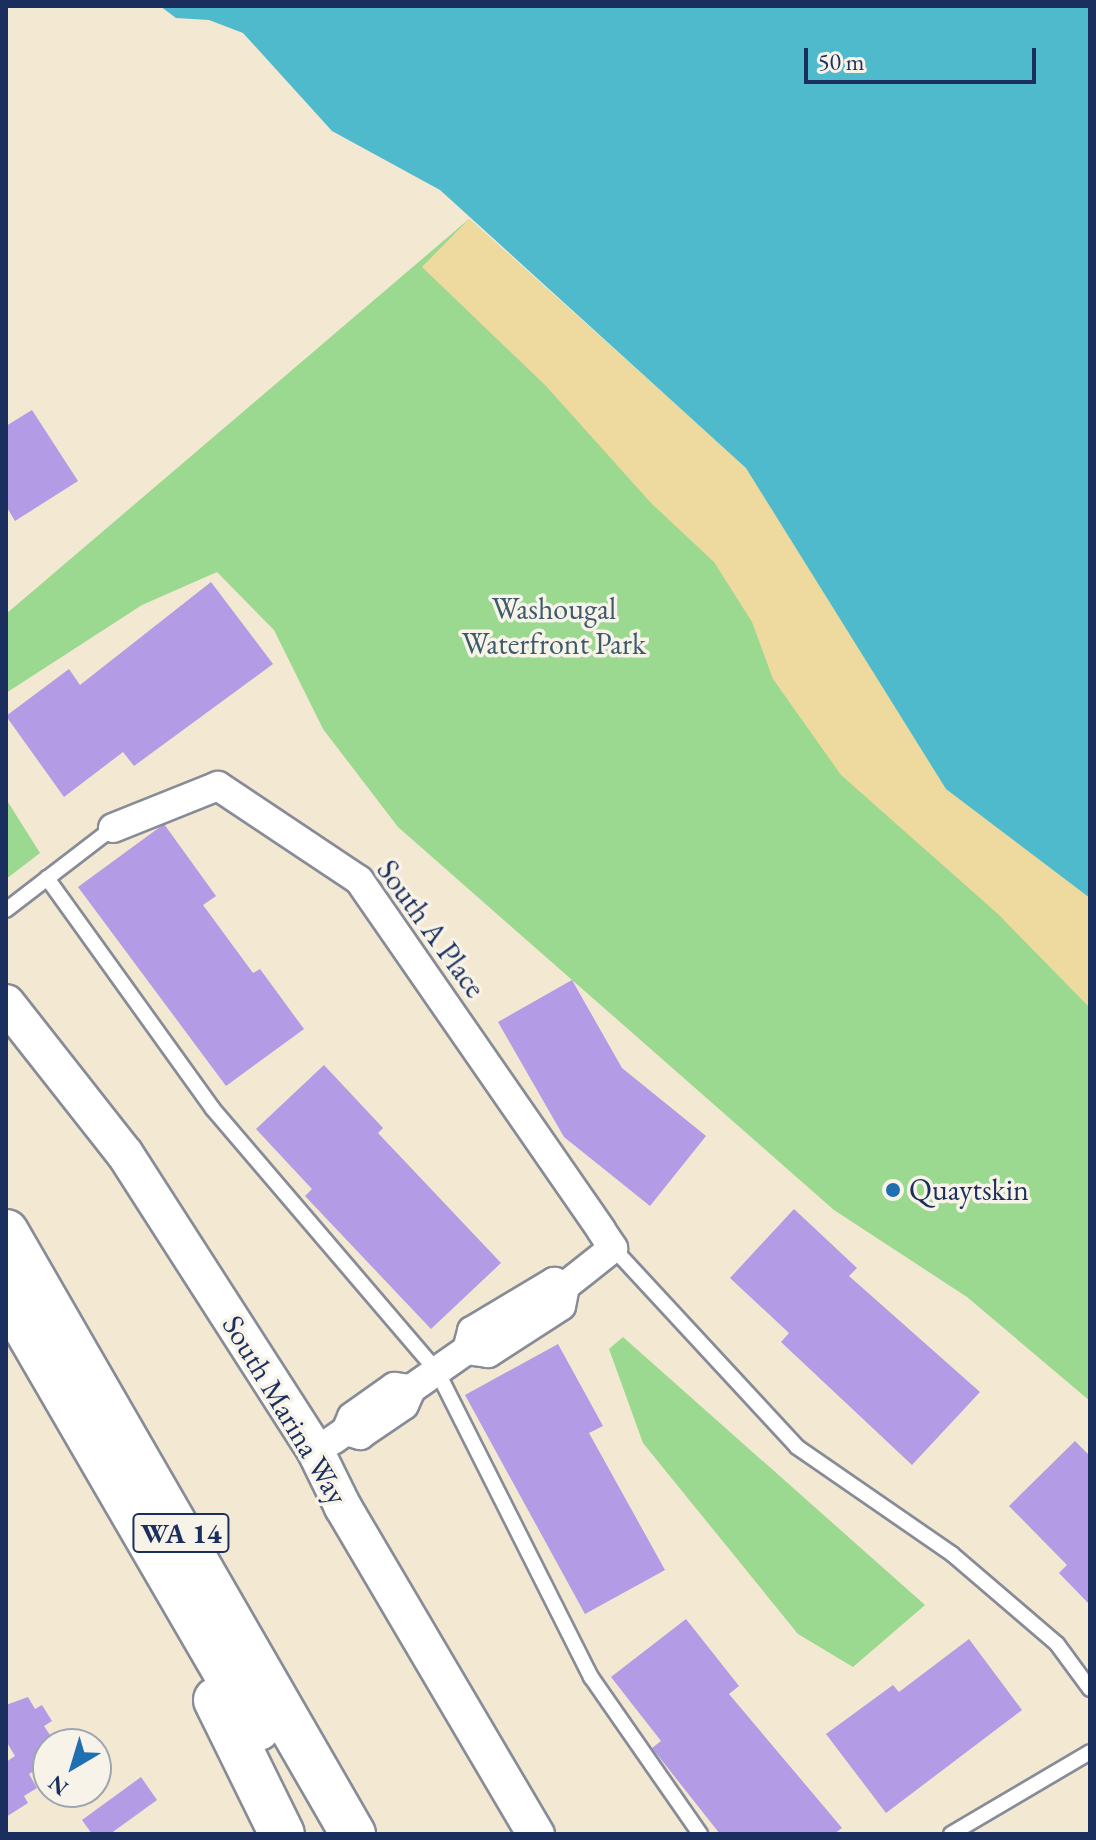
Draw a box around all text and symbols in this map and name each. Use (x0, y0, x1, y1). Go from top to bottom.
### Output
scale bar (808, 32, 1040, 82)
text: 50 m (818, 46, 865, 77)
park label: Washougal Waterfront Park (462, 591, 646, 662)
street label: South A Place (369, 853, 493, 1005)
place label: Quaytskin (909, 1172, 1029, 1208)
marker: Quaytskin (884, 1181, 902, 1199)
street label: South Marina Way (214, 1309, 356, 1511)
road number: WA 14 (131, 1509, 231, 1557)
north arrow (32, 1728, 112, 1808)
text: N (42, 1769, 74, 1803)

